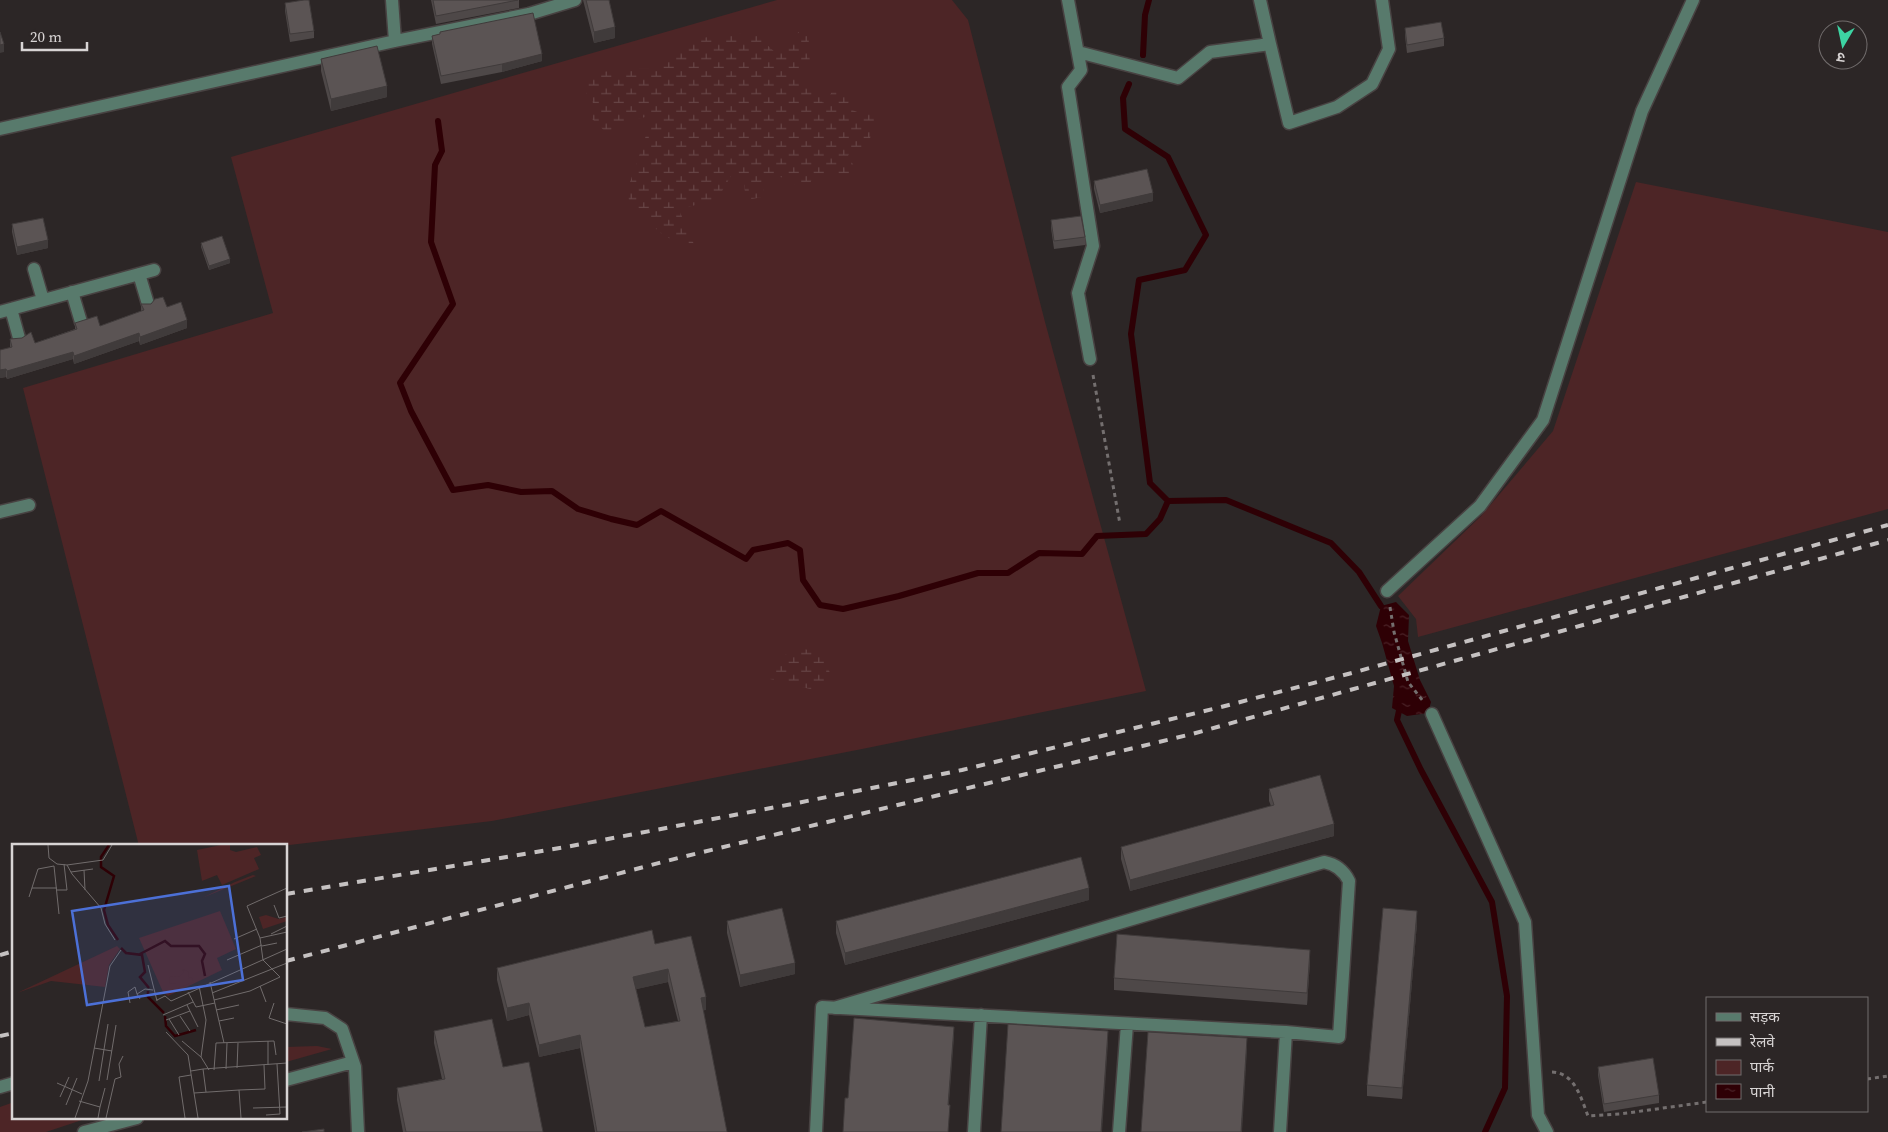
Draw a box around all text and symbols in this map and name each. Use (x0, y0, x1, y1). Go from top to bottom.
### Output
scale bar (22, 20, 88, 52)
north arrow (1818, 20, 1868, 70)
text: 20 m (30, 26, 62, 47)
text: उ (1835, 47, 1847, 68)
inset map (12, 844, 288, 1120)
legend (1706, 997, 1868, 1112)
text: सड़क (1750, 1006, 1780, 1027)
text: रेलवे (1749, 1031, 1775, 1052)
text: पार्क (1750, 1056, 1774, 1077)
text: पानी (1750, 1081, 1776, 1102)

